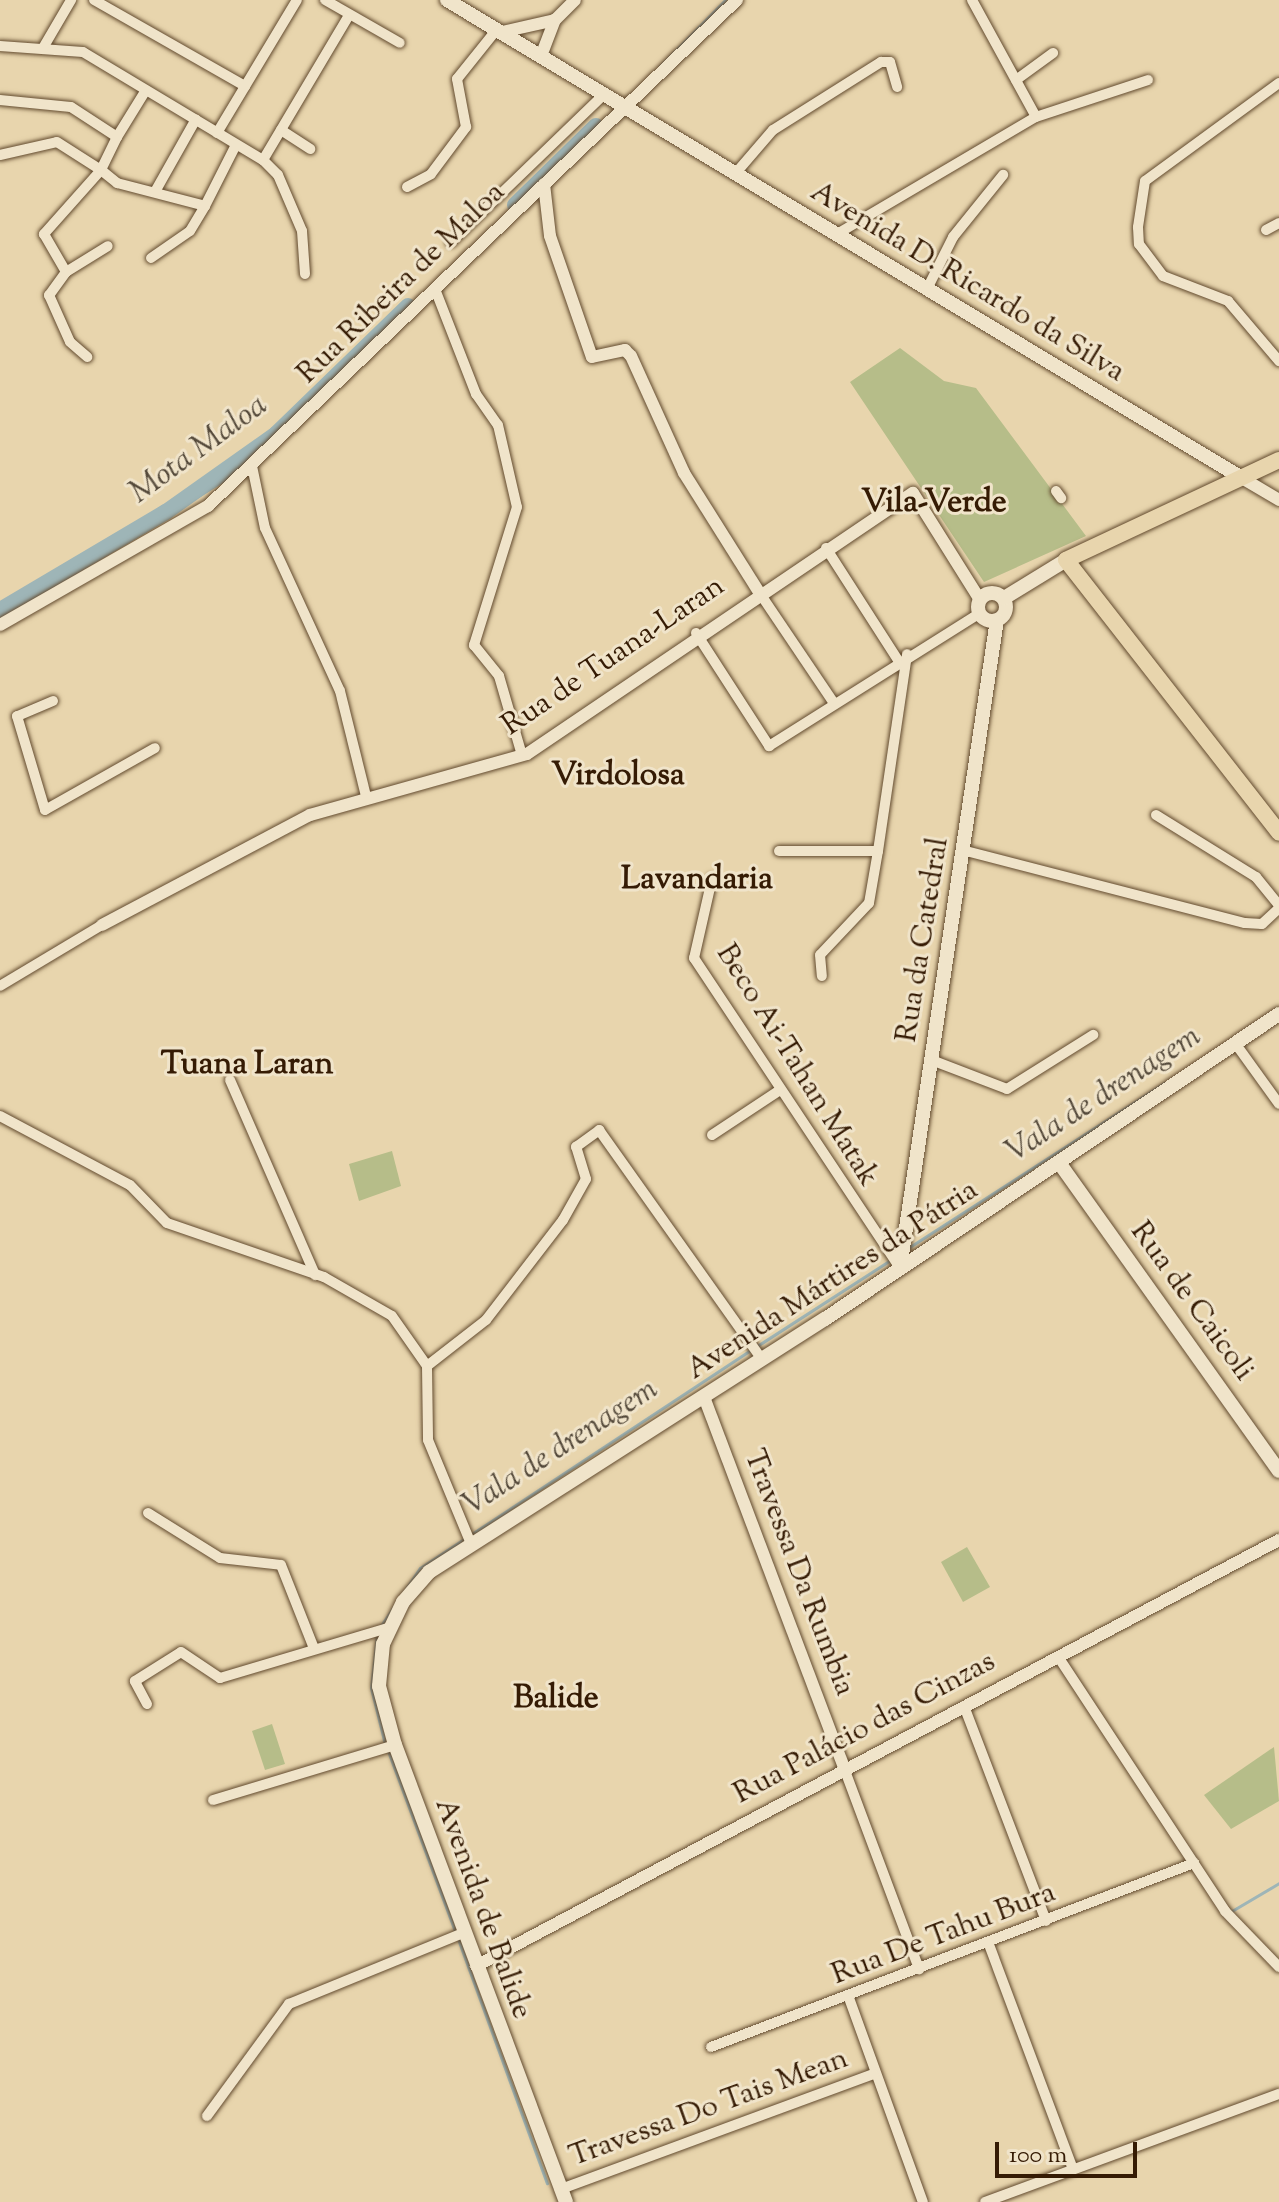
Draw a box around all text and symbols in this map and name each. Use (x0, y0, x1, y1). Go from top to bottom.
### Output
street label: Avenida D. Ricardo da Silva (803, 175, 1131, 391)
street label: Rua Ribeira de Maloa (291, 176, 513, 392)
water label: Mota Maloa (123, 387, 275, 513)
district label: Vila-Verde (861, 484, 1007, 522)
street label: Rua de Tuana-Laran (496, 569, 732, 745)
district label: Virdolosa (551, 757, 685, 795)
street label: Rua da Catedral (890, 835, 958, 1045)
district label: Lavandaria (621, 861, 773, 899)
street label: Beco Ai-Tahan Matak (707, 938, 885, 1194)
water label: Vala de drenagem (999, 1018, 1209, 1172)
district label: Tuana Laran (161, 1046, 333, 1084)
street label: Avenida Mártires da Pátria (681, 1173, 985, 1389)
street label: Rua de Caicoli (1121, 1215, 1261, 1389)
water label: Vala de drenagem (456, 1371, 666, 1525)
street label: Travessa Da Rumbia (734, 1445, 862, 1701)
street label: Rua Palácio das Cinzas (728, 1645, 1002, 1813)
district label: Balide (513, 1680, 599, 1718)
street label: Avenida de Balide (425, 1794, 539, 2024)
street label: Rua De Tahu Bura (827, 1876, 1061, 1994)
street label: Travessa Do Tais Mean (565, 2042, 853, 2176)
scale bar (999, 2126, 1141, 2176)
text: 100 m (1009, 2139, 1067, 2173)

